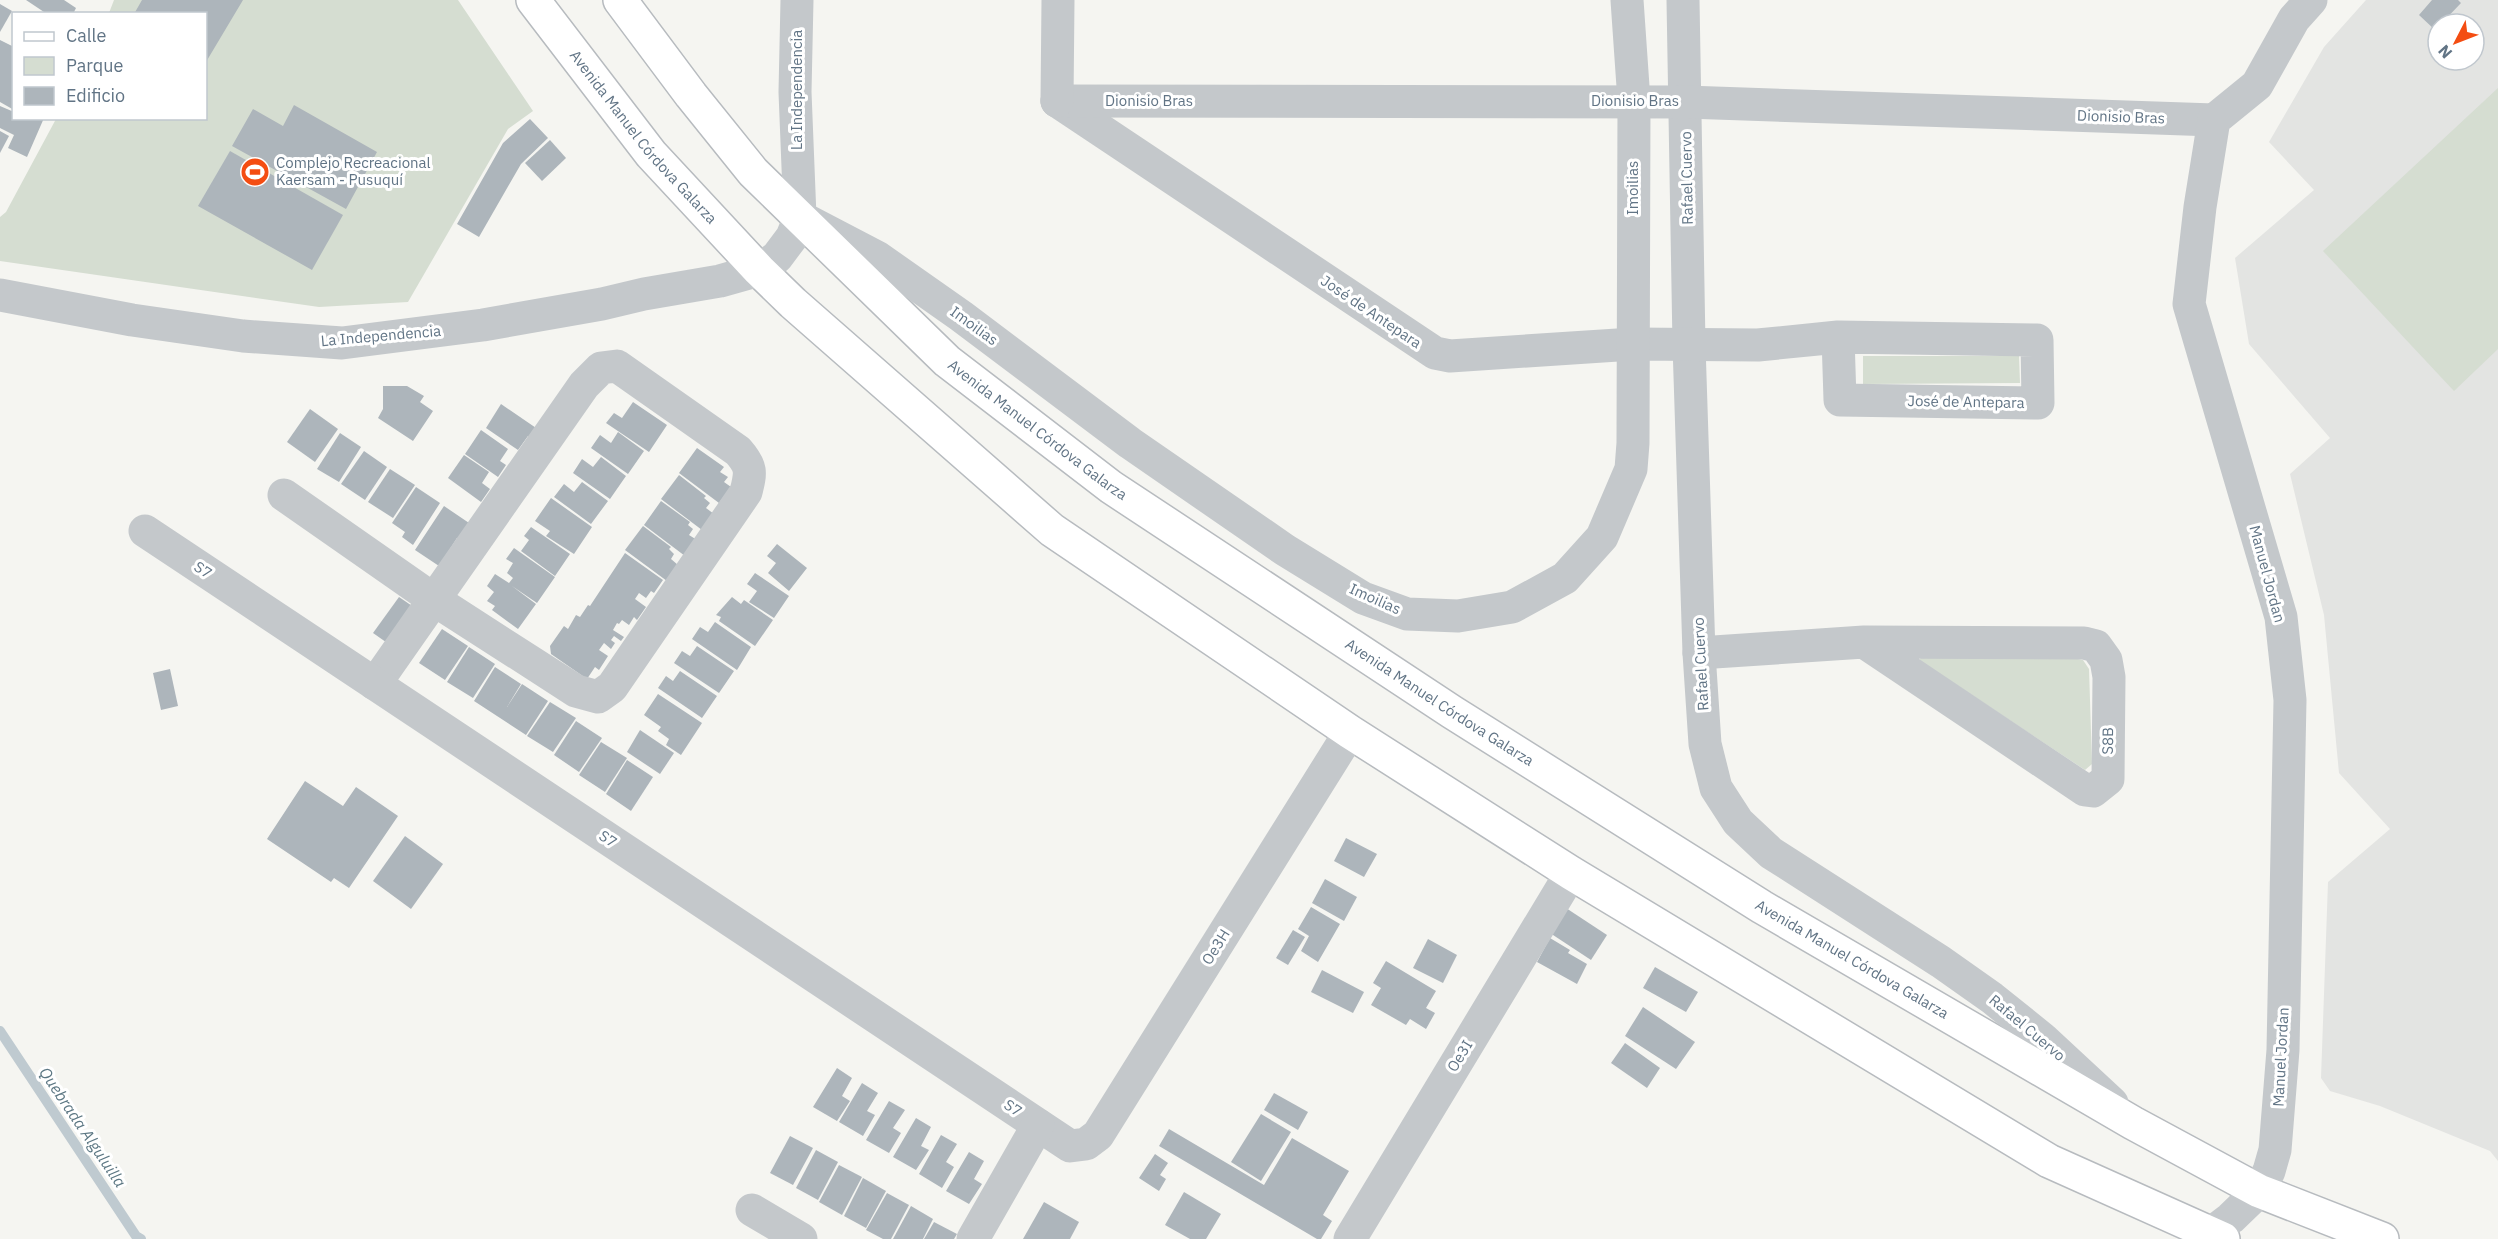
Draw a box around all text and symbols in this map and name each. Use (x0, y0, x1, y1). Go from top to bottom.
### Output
legend (12, 12, 207, 120)
north arrow (2426, 12, 2486, 72)
text: Calle (66, 24, 106, 47)
street label: La Independencia (787, 30, 806, 150)
text: N (2434, 41, 2456, 63)
street label: Avenida Manuel Córdova Galarza (566, 46, 721, 228)
text: Parque (66, 54, 124, 77)
text: Edificio (66, 84, 125, 107)
street label: Dionisio Bras (1105, 91, 1193, 110)
street label: Dionisio Bras (1591, 91, 1679, 110)
street label: Dionisio Bras (2077, 105, 2165, 128)
street label: Rafael Cuervo (1676, 131, 1697, 225)
place label: Complejo Recreacional Kaersam - Pusuquí (276, 153, 431, 189)
sports icon: Complejo Recreacional Kaersam - Pusuquí (239, 156, 271, 188)
street label: Imoilias (1623, 161, 1642, 215)
street label: José de Antepara (1317, 271, 1425, 352)
street label: Imoilias (947, 302, 1002, 349)
street label: La Independencia (320, 321, 442, 350)
street label: Avenida Manuel Córdova Galarza (944, 355, 1131, 504)
street label: José de Antepara (1907, 391, 2025, 412)
street label: Manuel Jordan (2245, 523, 2290, 625)
street label: S7 (191, 557, 216, 582)
street label: Imoilias (1346, 579, 1404, 618)
street label: Rafael Cuervo (1689, 617, 1712, 711)
street label: Avenida Manuel Córdova Galarza (1342, 634, 1537, 770)
street label: S8B (2098, 727, 2117, 755)
street label: S7 (596, 826, 621, 851)
street label: Avenida Manuel Córdova Galarza (1752, 895, 1952, 1023)
street label: Oe3H (1197, 925, 1234, 968)
street label: Rafael Cuervo (1985, 990, 2069, 1065)
street label: Manuel Jordan (2268, 1007, 2293, 1107)
street label: Oe3I (1443, 1036, 1476, 1075)
water label: Quebrada Alguluilla (35, 1063, 131, 1191)
street label: S7 (1001, 1095, 1026, 1120)

